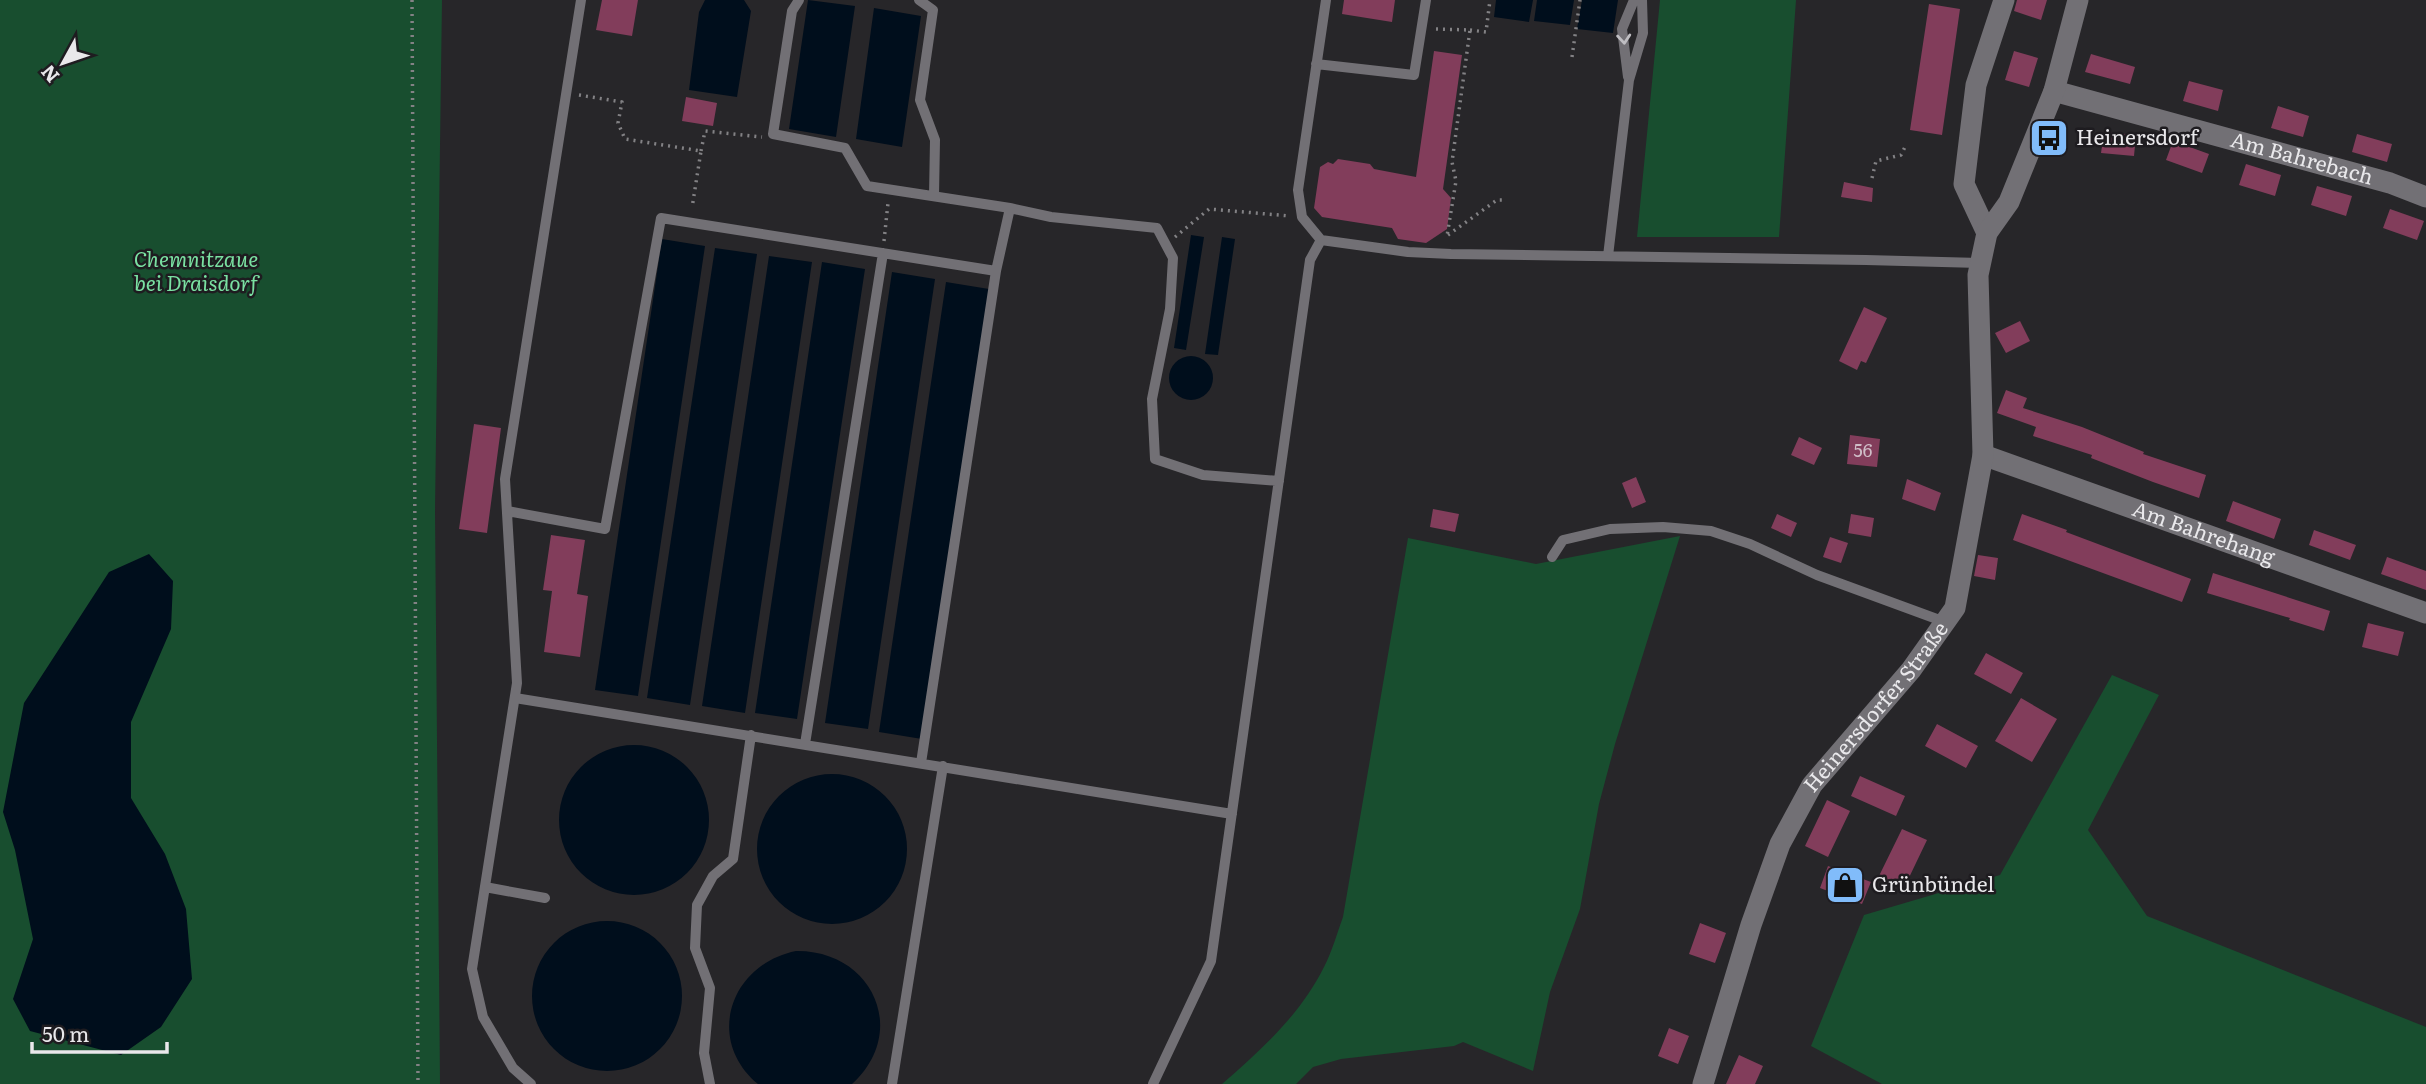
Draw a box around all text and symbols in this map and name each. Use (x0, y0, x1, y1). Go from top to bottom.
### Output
north arrow (28, 28, 98, 98)
one-way arrow (1616, 34, 1631, 45)
text: N (33, 59, 65, 90)
bus stop icon: Heinersdorf (2028, 117, 2070, 159)
place label: Heinersdorf (2076, 120, 2200, 151)
street label: Am Bahrebach (2228, 122, 2377, 191)
park label: Chemnitzaue bei Draisdorf (134, 242, 260, 297)
house number: 56 (1854, 436, 1873, 463)
street label: Am Bahrehang (2129, 492, 2280, 571)
street label: Heinersdorfer Straße (1794, 614, 1954, 798)
shop icon: Grünbündel (1824, 864, 1866, 906)
place label: Grünbündel (1872, 867, 1994, 898)
scale bar (32, 1010, 166, 1054)
text: 50 m (42, 1017, 89, 1048)

